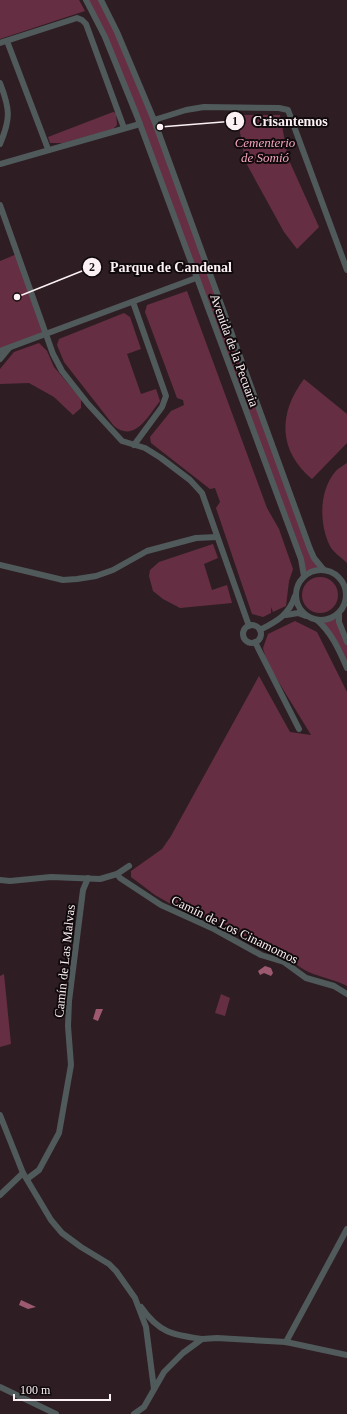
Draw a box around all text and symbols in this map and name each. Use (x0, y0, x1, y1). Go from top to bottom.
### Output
callout: Crisantemos (225, 108, 336, 134)
text: 1 (232, 114, 238, 128)
text: Crisantemos (252, 114, 328, 129)
park label: Cementerio de Somió (235, 135, 296, 165)
callout: Parque de Candenal (82, 254, 240, 280)
text: 2 (89, 260, 95, 274)
text: Parque de Candenal (110, 260, 232, 275)
street label: Avenida de la Pecuaria (207, 292, 262, 409)
street label: Camín de Los Cinamomos (169, 892, 301, 967)
street label: Camín de Las Malvas (51, 904, 78, 1018)
scale bar (14, 1376, 110, 1402)
text: 100 m (20, 1383, 51, 1397)

